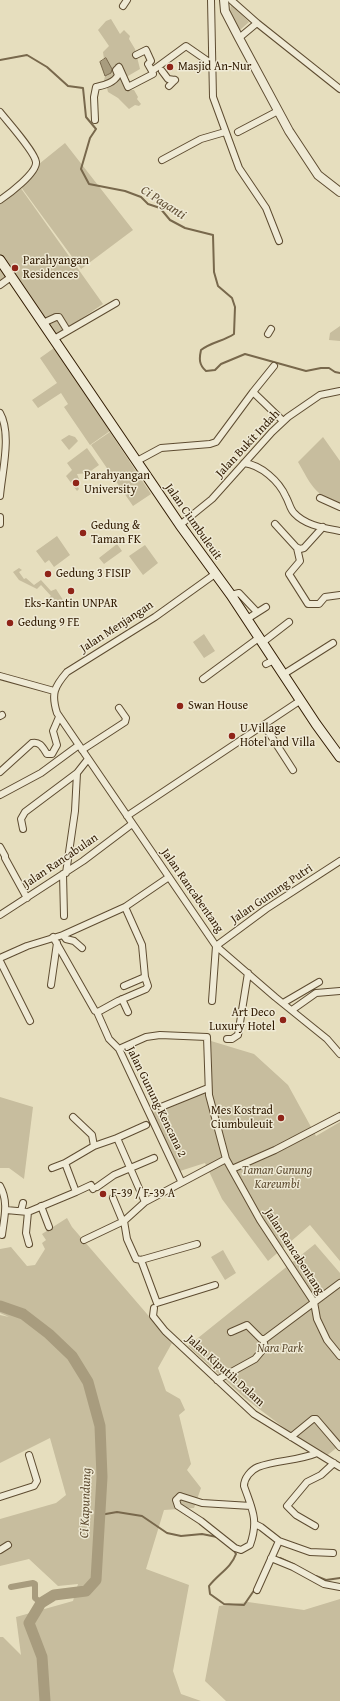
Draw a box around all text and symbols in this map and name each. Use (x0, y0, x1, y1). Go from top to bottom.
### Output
place label: Masjid An-Nur (178, 60, 251, 74)
marker: Masjid An-Nur (165, 62, 175, 72)
water label: Ci Paganti (138, 183, 188, 223)
place label: Parahyangan Residences (23, 254, 89, 282)
marker: Parahyangan Residences (10, 263, 20, 273)
street label: Jalan Bukit Indah (213, 407, 283, 481)
place label: Parahyangan University (84, 469, 150, 497)
marker: Parahyangan University (71, 478, 81, 488)
street label: Jalan Ciumbuleuit (161, 481, 225, 563)
place label: Gedung & Taman FK (91, 519, 141, 547)
marker: Gedung & Taman FK (78, 528, 88, 538)
place label: Gedung 3 FISIP (56, 567, 131, 581)
marker: Gedung 3 FISIP (43, 569, 53, 579)
marker: Eks-Kantin UNPAR (66, 586, 76, 596)
place label: Eks-Kantin UNPAR (24, 597, 118, 611)
street label: Jalan Menjangan (78, 598, 156, 656)
place label: Gedung 9 FE (18, 616, 79, 630)
marker: Gedung 9 FE (5, 618, 15, 628)
place label: Swan House (188, 699, 248, 713)
marker: Swan House (175, 701, 185, 711)
place label: U Village Hotel and Villa (240, 722, 315, 750)
marker: U Village Hotel and Villa (227, 731, 237, 741)
street label: Jalan Rancabulan (21, 831, 101, 891)
street label: Jalan Rancabentang (158, 846, 226, 936)
street label: Jalan Gunung Putri (228, 861, 316, 927)
place label: Art Deco Luxury Hotel (209, 1006, 275, 1034)
marker: Art Deco Luxury Hotel (278, 1015, 288, 1025)
street label: Jalan Gunung Kencana 2 (123, 1044, 189, 1160)
place label: Mes Kostrad Ciumbuleuit (211, 1104, 273, 1132)
marker: Mes Kostrad Ciumbuleuit (276, 1113, 286, 1123)
park label: Taman Gunung Kareumbi (242, 1164, 312, 1192)
place label: F-39 / F-39 A (111, 1187, 175, 1201)
marker: F-39 / F-39 A (98, 1189, 108, 1199)
street label: Jalan Rancabentang (261, 1206, 327, 1298)
street label: Jalan Kiputih Dalam (183, 1332, 267, 1410)
park label: Nara Park (257, 1342, 303, 1356)
water label: Ci Kapundung (77, 1468, 95, 1538)

